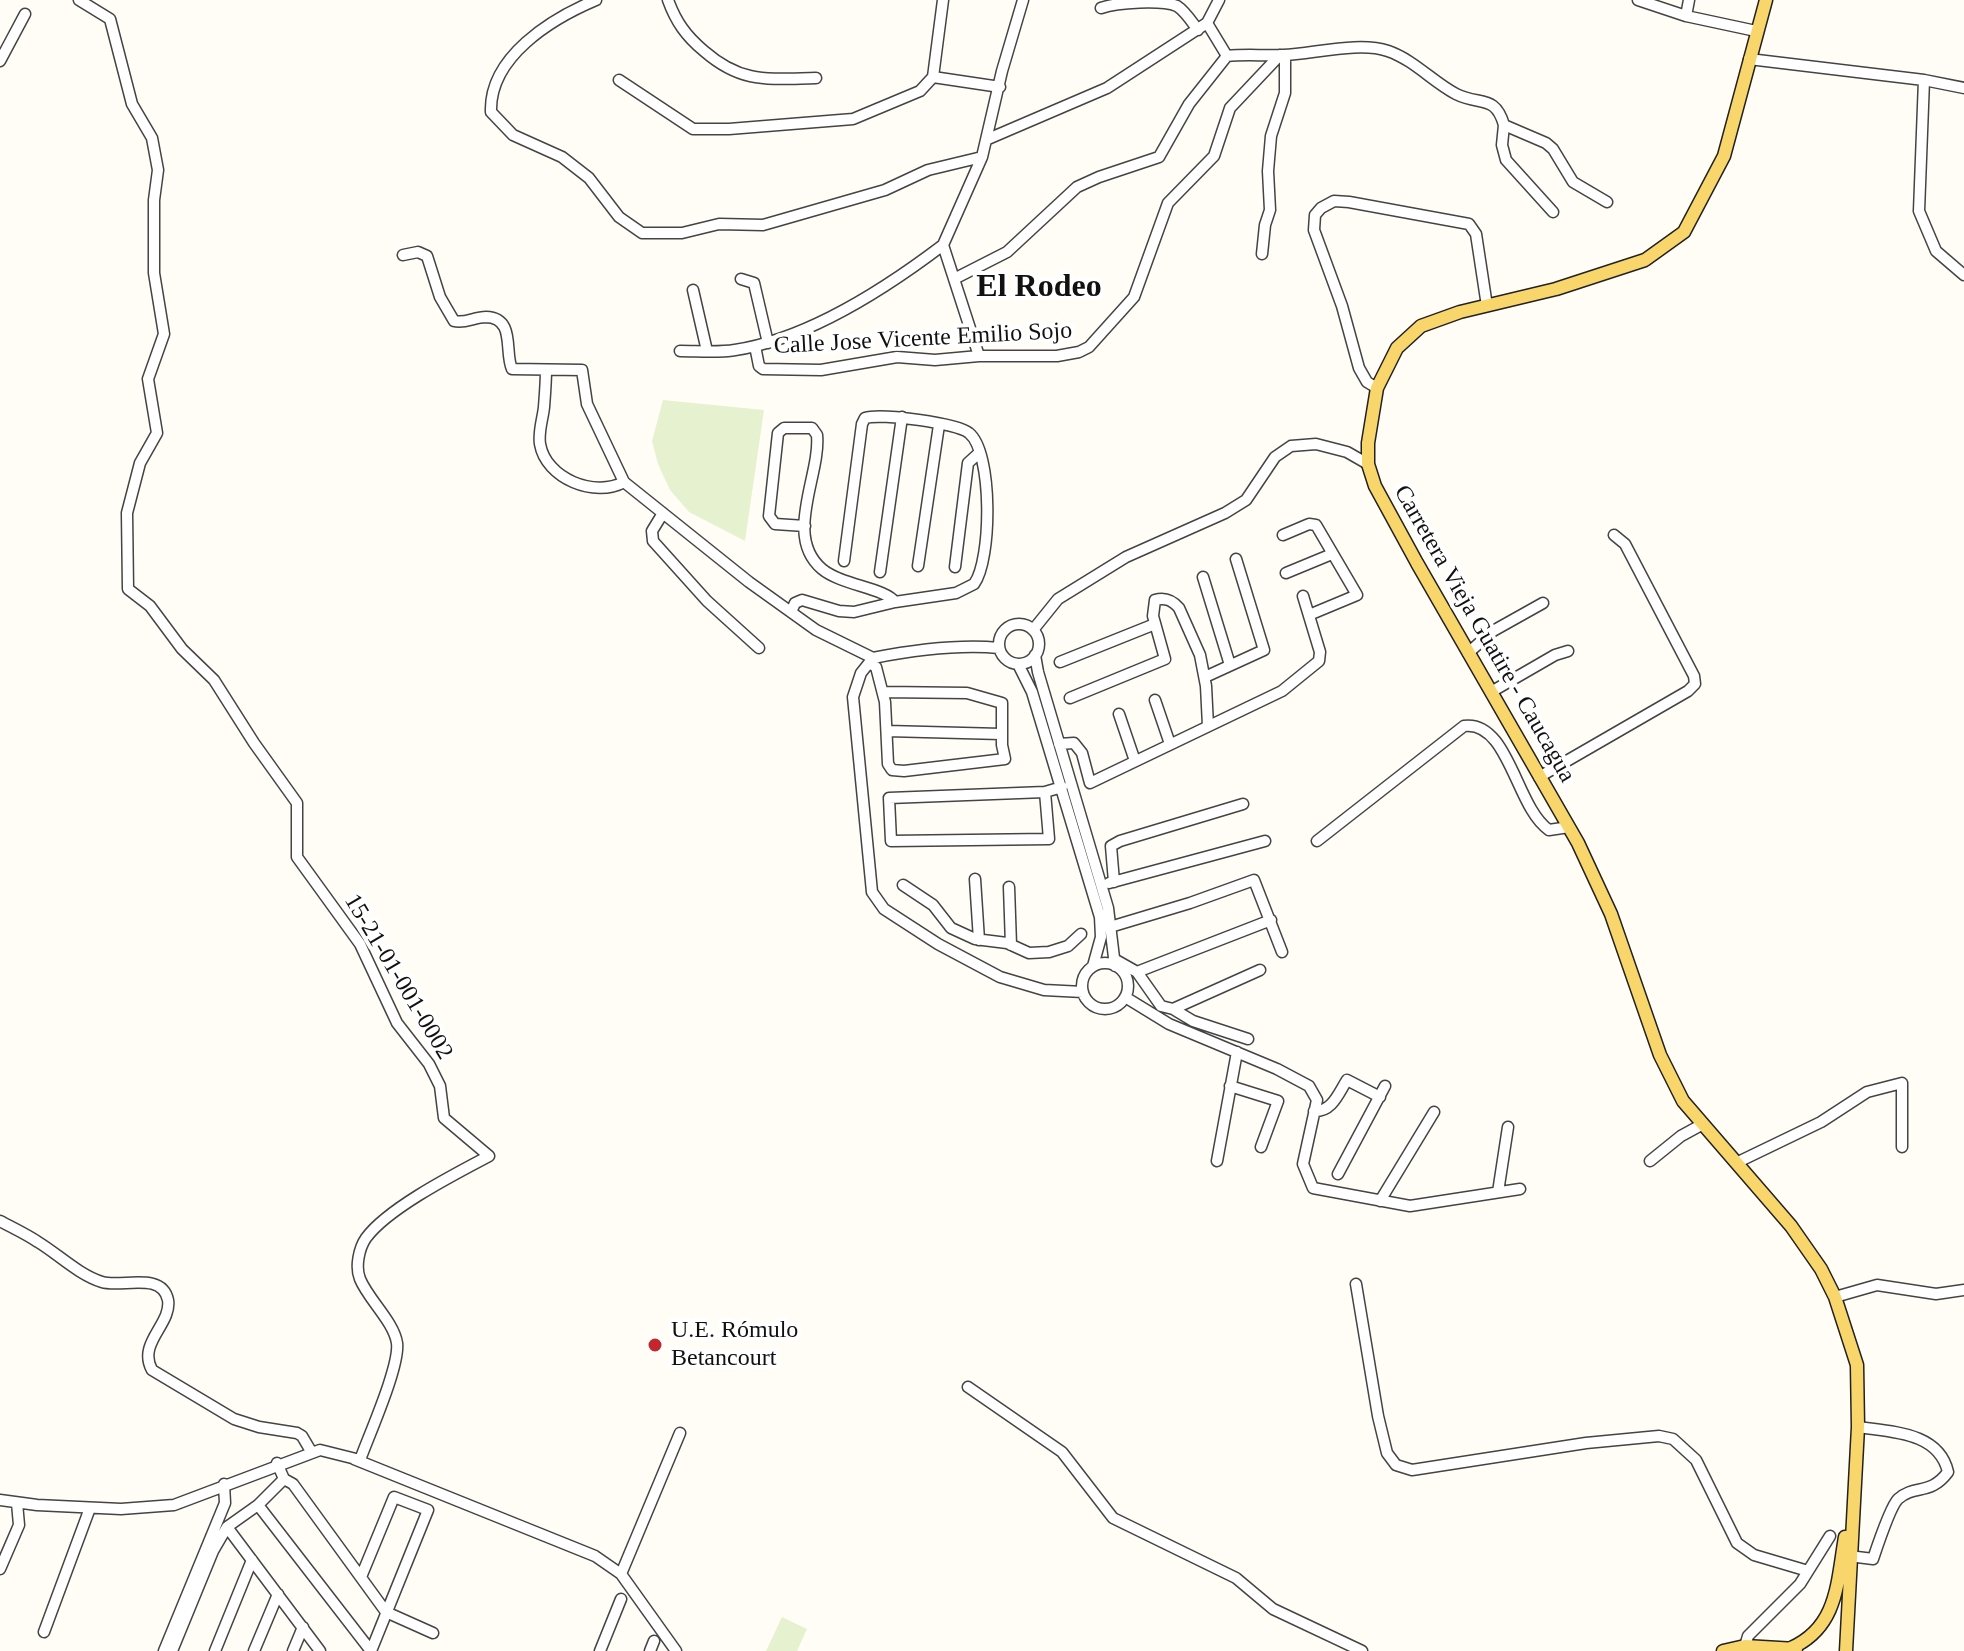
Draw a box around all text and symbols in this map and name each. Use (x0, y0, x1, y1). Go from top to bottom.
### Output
district label: El Rodeo (976, 269, 1102, 307)
street label: Calle Jose Vicente Emilio Sojo (773, 317, 1073, 361)
street label: Carretera Vieja Guatire - Caucagua (1387, 480, 1581, 788)
street label: 15-21-01-001-0002 (337, 889, 459, 1065)
place label: U.E. Rómulo Betancourt (671, 1317, 798, 1373)
marker: U.E. Rómulo Betancourt (646, 1336, 664, 1354)

